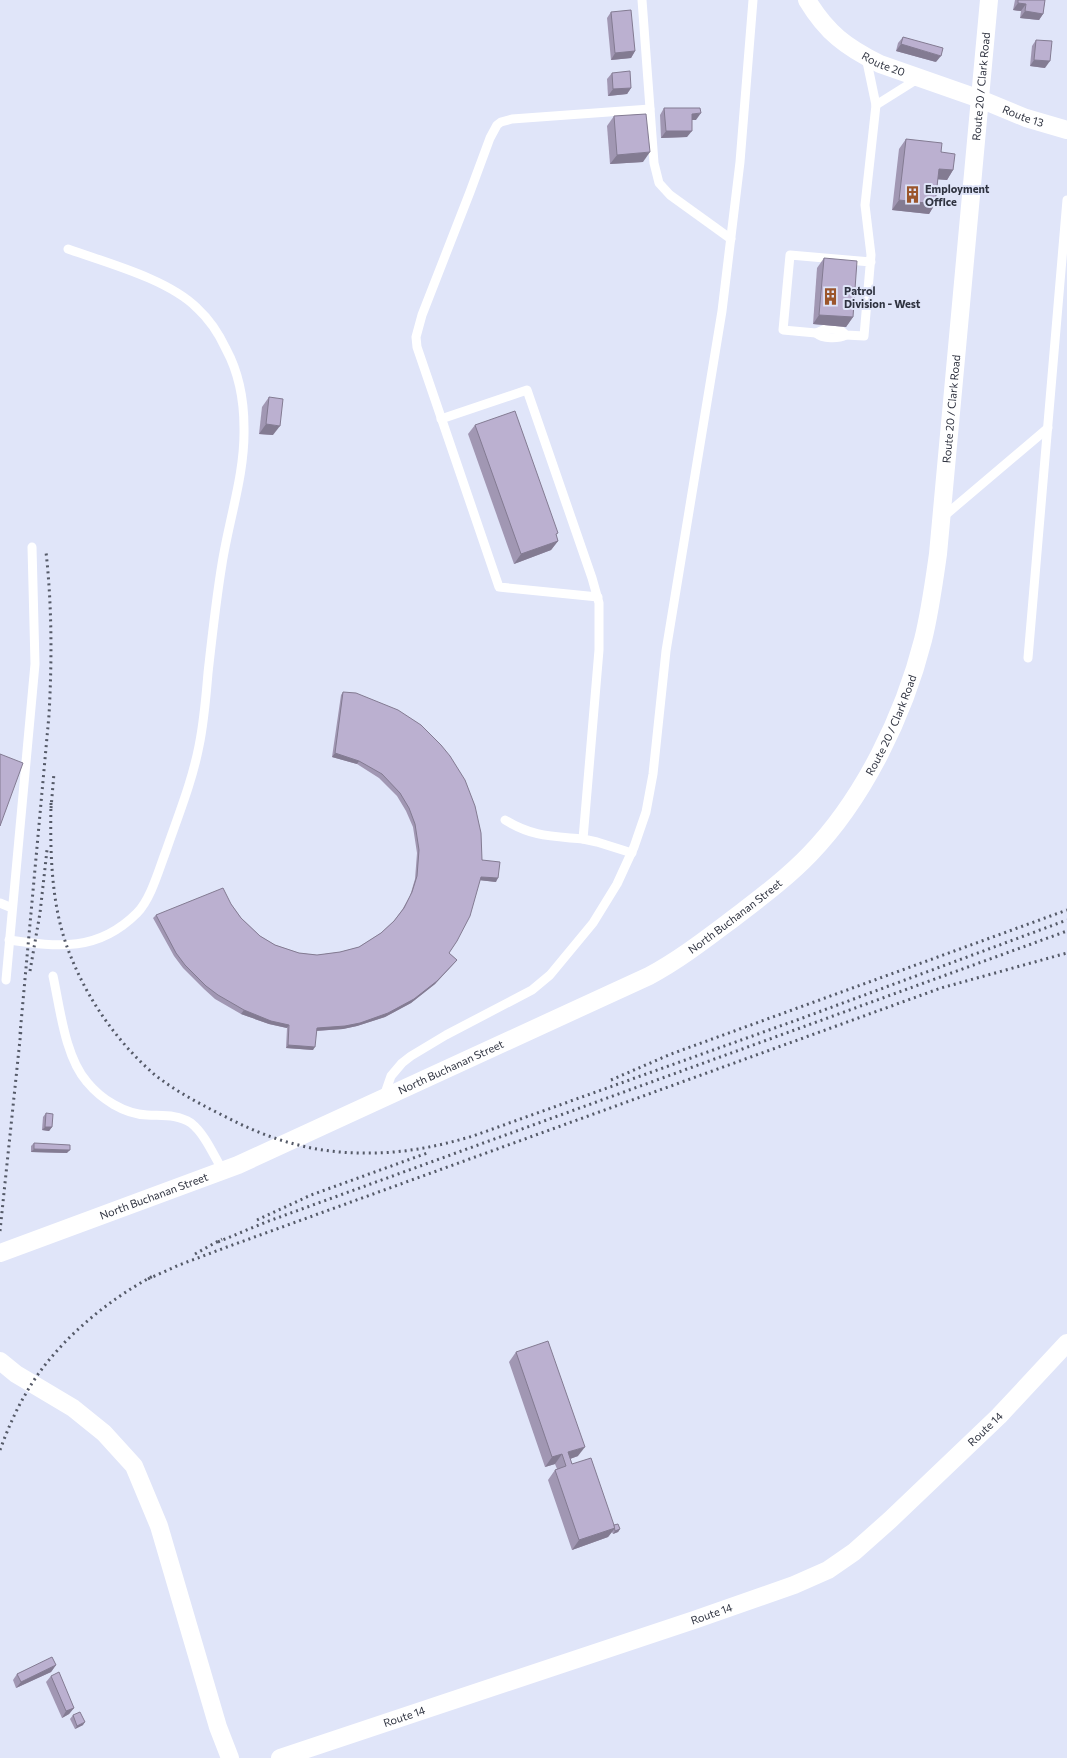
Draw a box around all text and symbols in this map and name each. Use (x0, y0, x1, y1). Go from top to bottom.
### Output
street label: Route 20 / Clark Road (969, 32, 992, 141)
street label: Route 20 (860, 49, 907, 78)
street label: Route 13 (1001, 102, 1045, 129)
place label: Employment Office (925, 182, 990, 208)
building icon: Employment Office (902, 185, 922, 205)
place label: Patrol Division - West (844, 284, 921, 310)
building icon: Patrol Division - West (821, 287, 841, 307)
street label: Route 20 / Clark Road (939, 354, 962, 464)
street label: Route 20 / Clark Road (862, 673, 918, 777)
street label: North Buchanan Street (685, 876, 785, 956)
street label: North Buchanan Street (396, 1037, 506, 1097)
street label: North Buchanan Street (98, 1170, 210, 1222)
street label: Route 14 (965, 1409, 1005, 1448)
street label: Route 14 (689, 1600, 734, 1627)
street label: Route 14 (381, 1703, 427, 1729)

